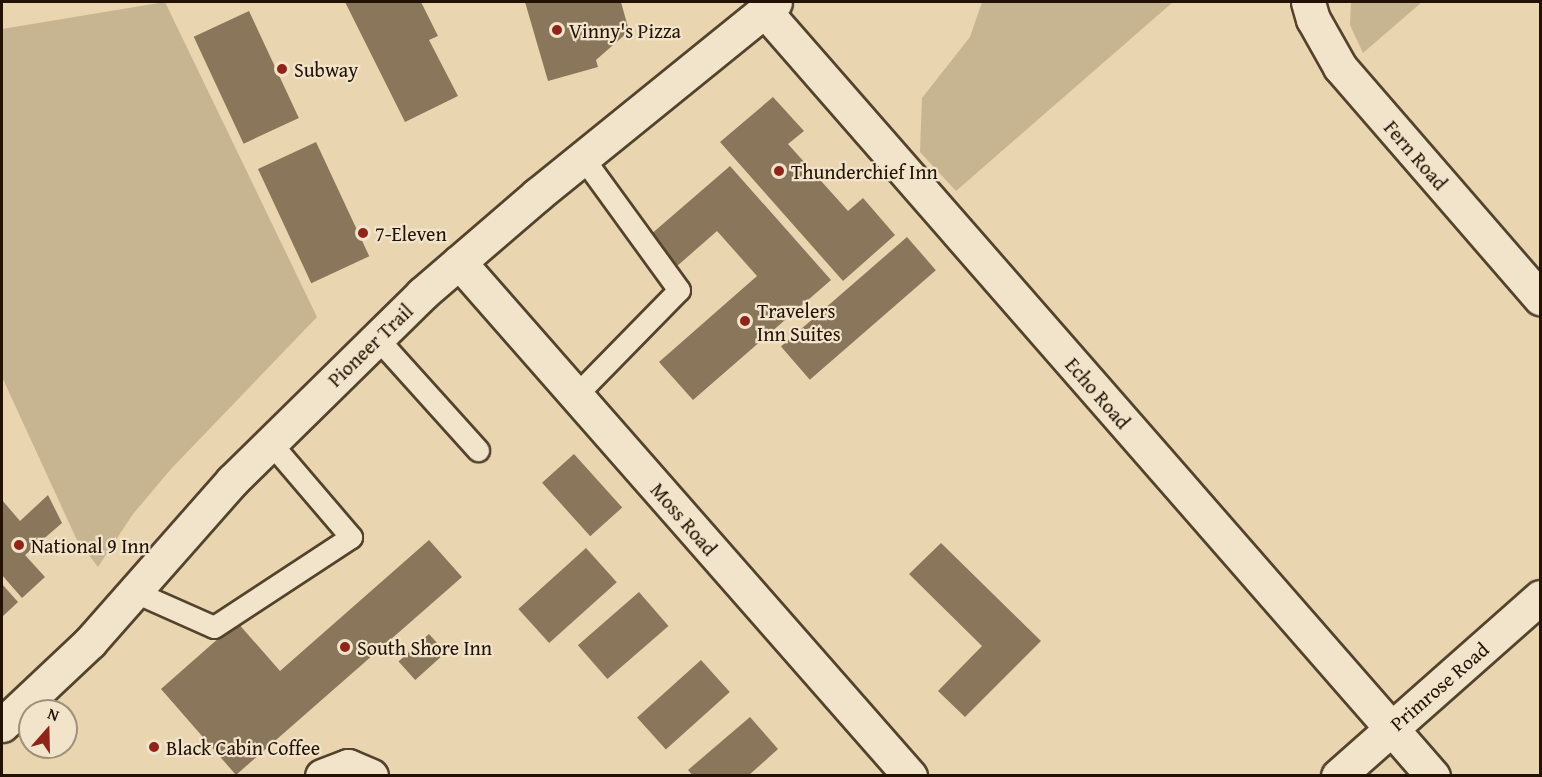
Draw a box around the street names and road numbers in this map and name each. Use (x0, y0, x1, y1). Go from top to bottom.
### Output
street label: Fern Road (1379, 115, 1453, 195)
street label: Pioneer Trail (322, 298, 418, 392)
street label: Echo Road (1061, 353, 1135, 433)
street label: Moss Road (646, 478, 722, 560)
street label: Primrose Road (1385, 637, 1493, 735)

